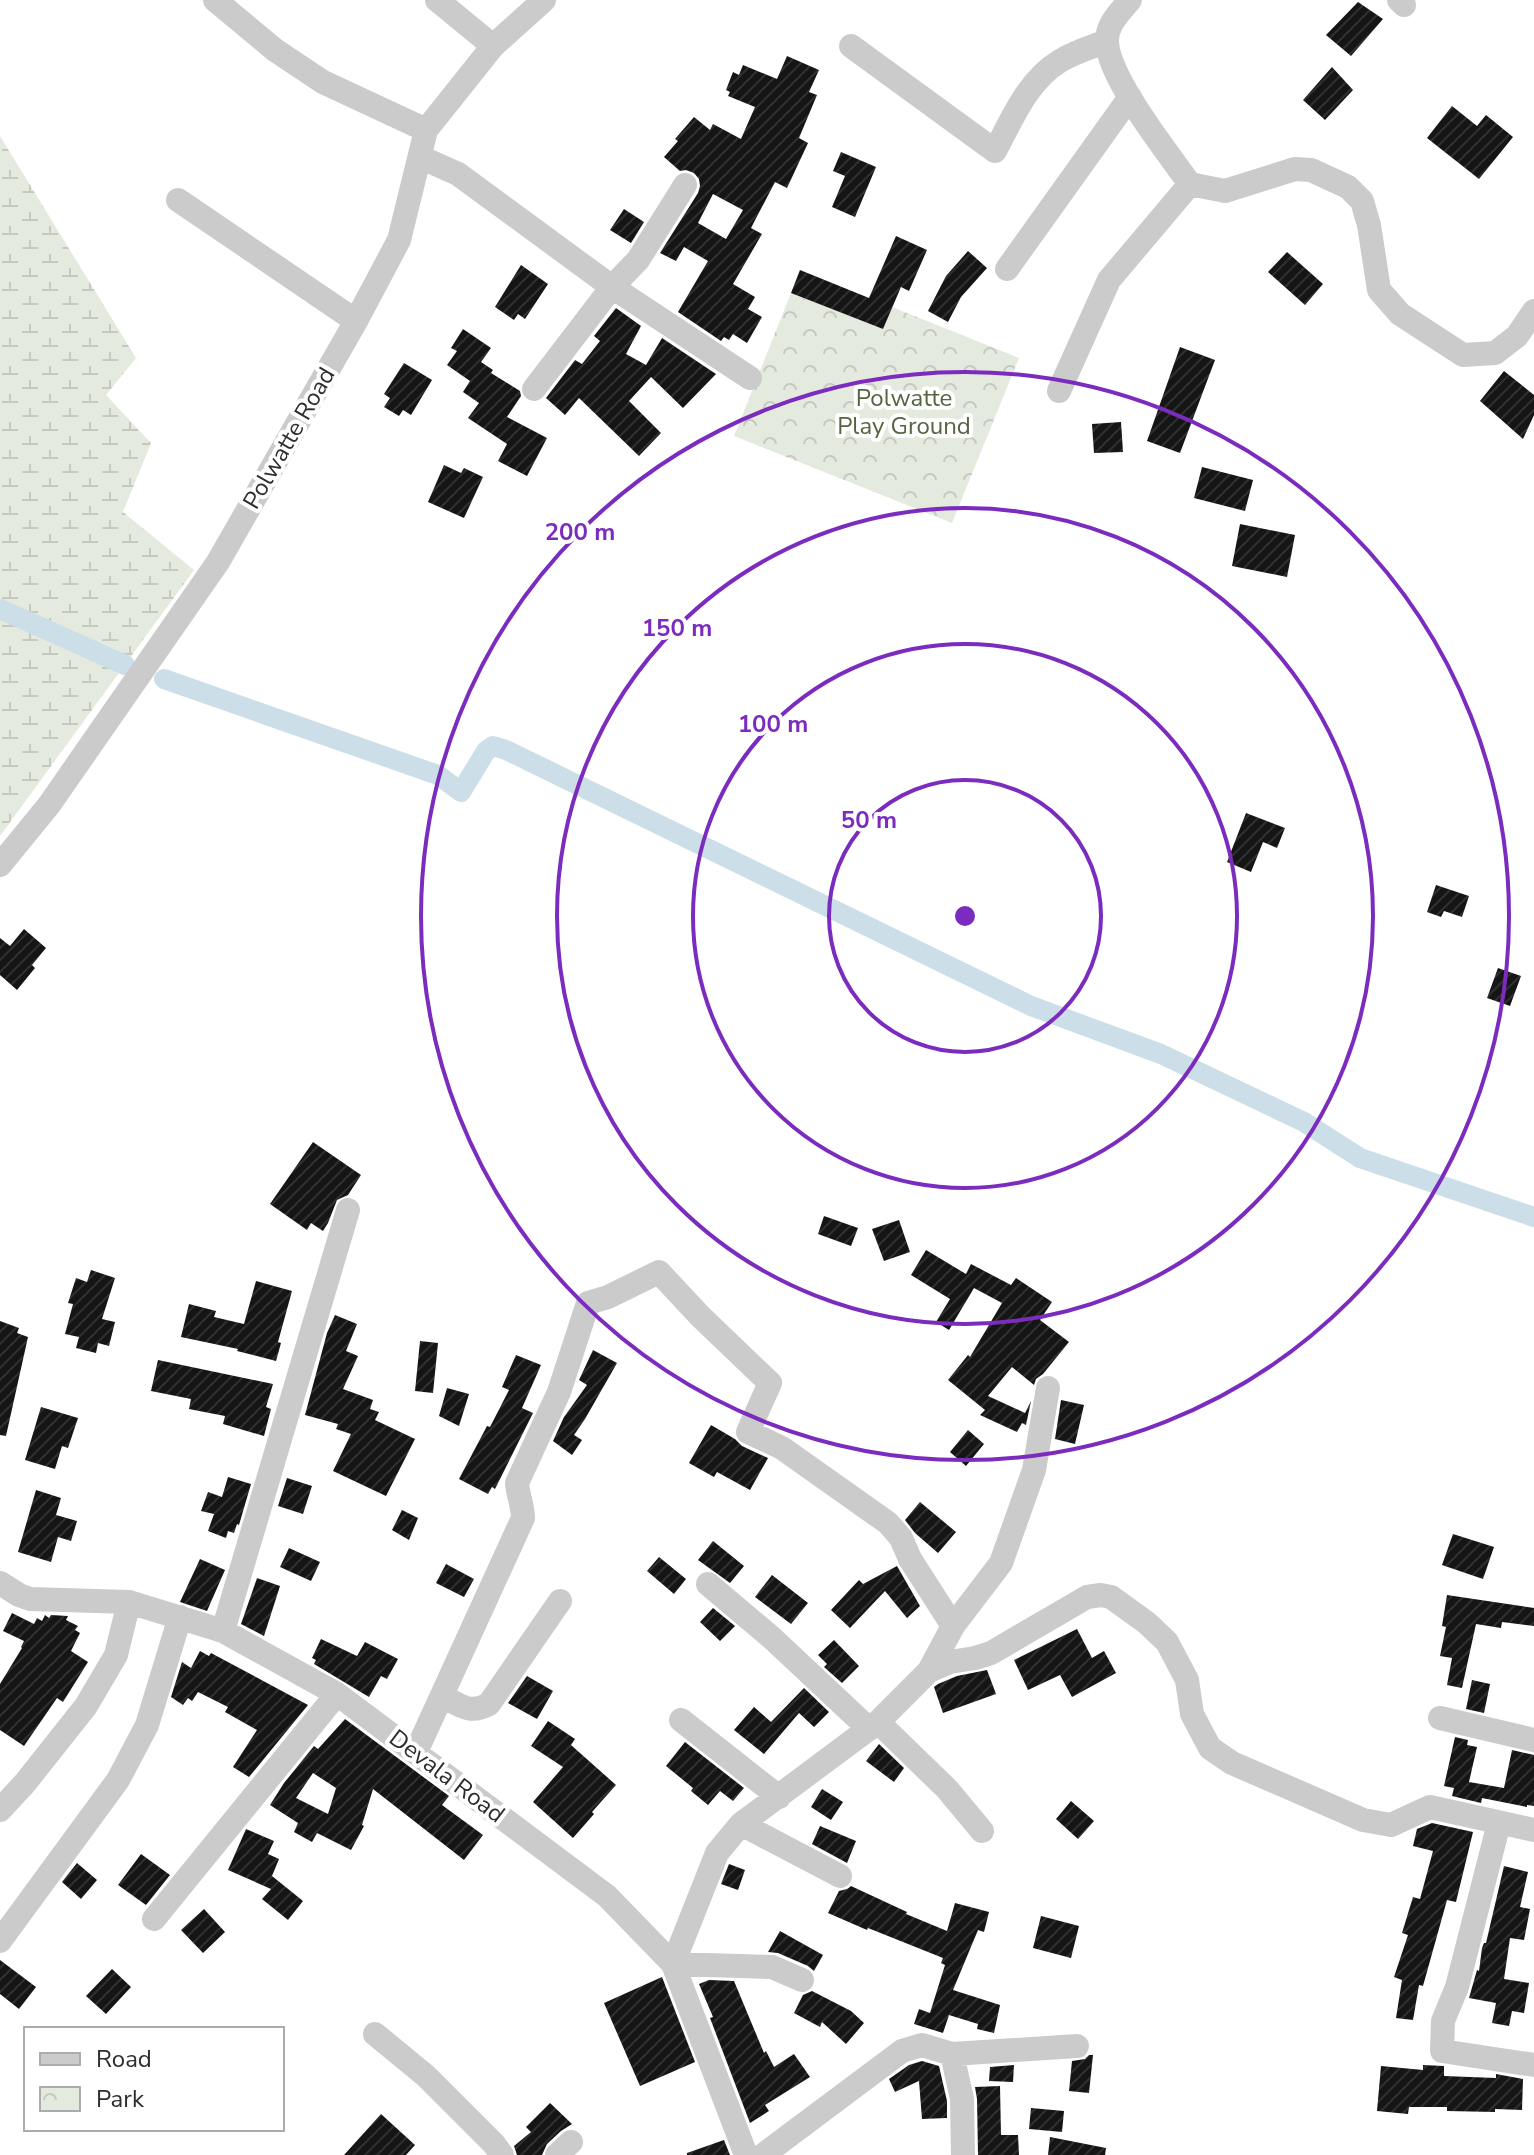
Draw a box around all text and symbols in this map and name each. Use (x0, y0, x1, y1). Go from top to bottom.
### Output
street label: Polwatte Road (235, 361, 343, 515)
park label: Polwatte Play Ground (837, 382, 971, 442)
text: 200 m (545, 516, 615, 548)
text: 150 m (642, 612, 712, 644)
text: 100 m (738, 708, 808, 740)
text: 50 m (841, 804, 897, 836)
centre of rings (951, 902, 979, 930)
street label: Devala Road (383, 1722, 511, 1830)
legend (24, 2027, 284, 2131)
text: Road (96, 2043, 152, 2075)
text: Park (96, 2083, 145, 2115)

